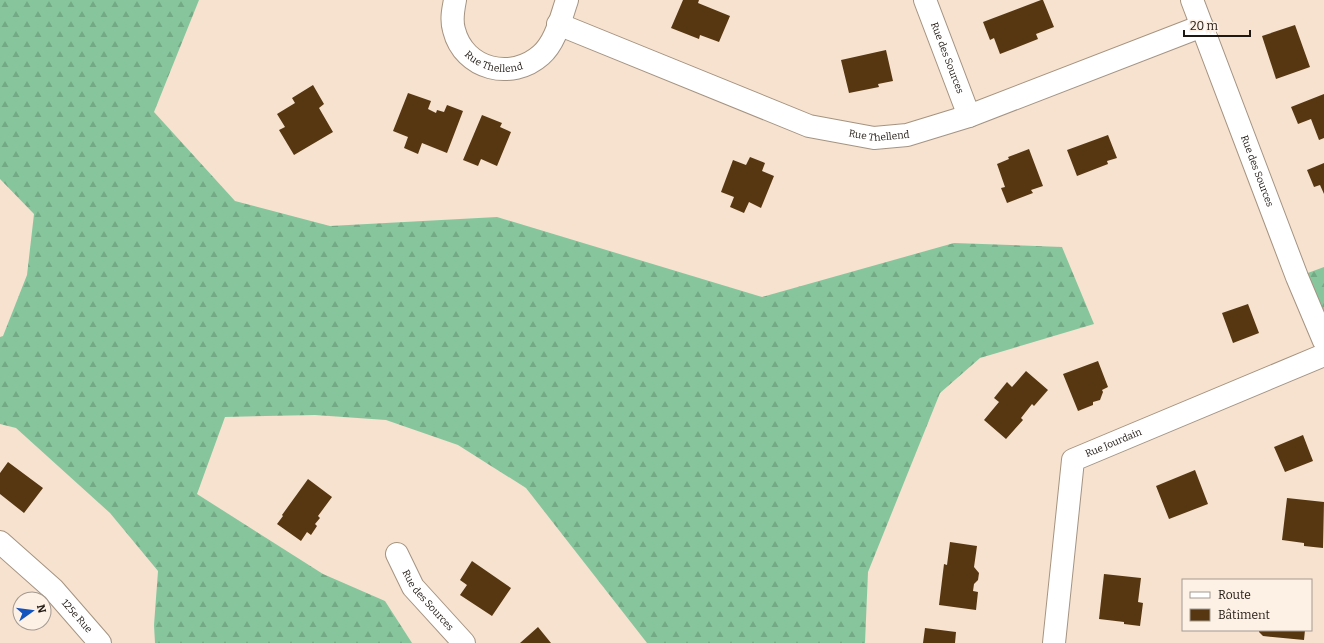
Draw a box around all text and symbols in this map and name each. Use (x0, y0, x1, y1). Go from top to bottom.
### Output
scale bar (1184, 12, 1250, 38)
text: 20 m (1190, 19, 1219, 33)
street label: Rue des Sources (928, 21, 966, 96)
street label: Rue Thellend (462, 49, 524, 75)
street label: Rue Thellend (848, 127, 910, 144)
street label: Rue des Sources (1238, 134, 1276, 209)
street label: Rue Jourdain (1084, 426, 1144, 460)
street label: Rue des Sources (400, 568, 456, 633)
legend (1182, 579, 1312, 631)
text: Route (1218, 588, 1251, 602)
north arrow (12, 591, 52, 631)
street label: 125e Rue (59, 597, 95, 635)
text: N (34, 603, 49, 615)
text: Bâtiment (1218, 608, 1271, 622)

